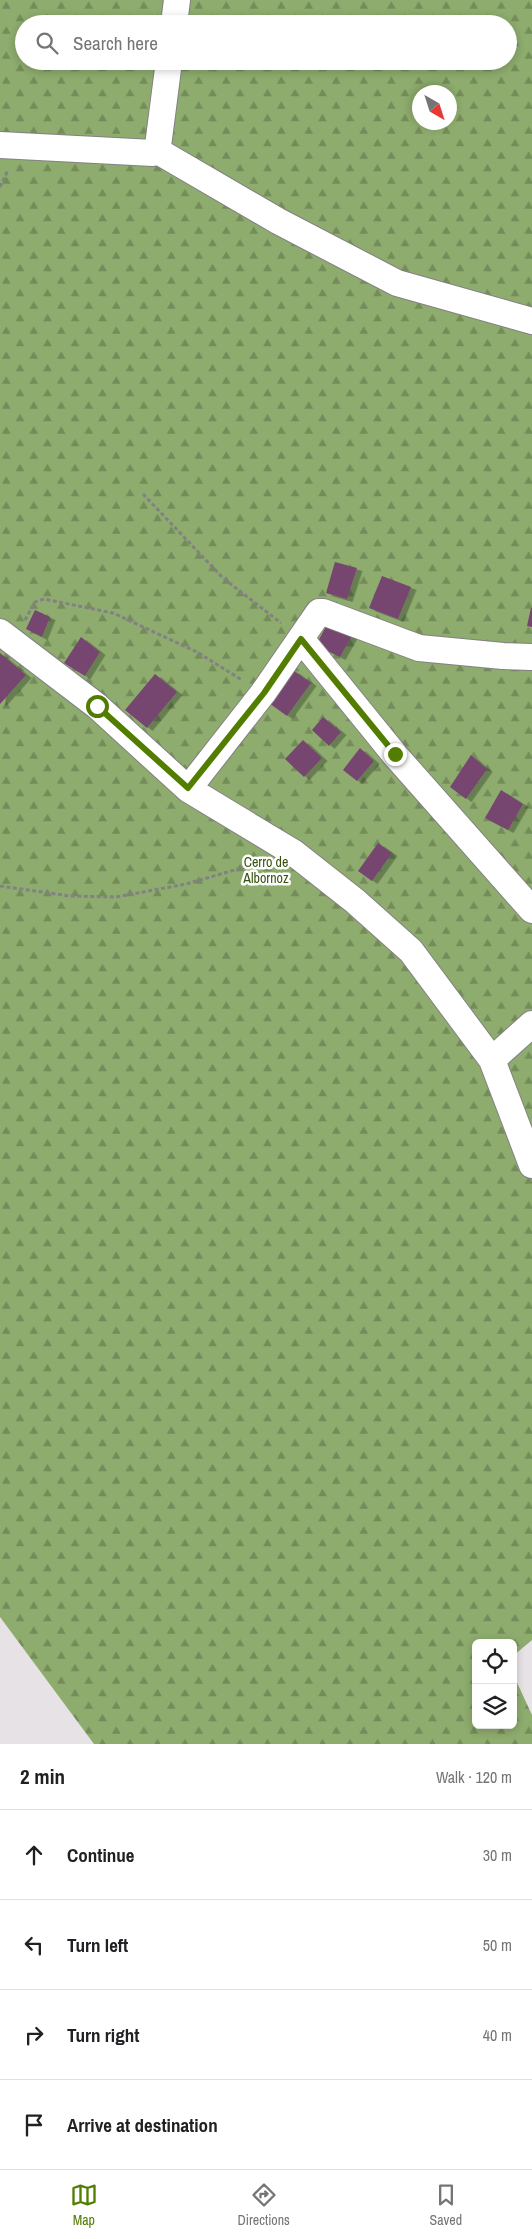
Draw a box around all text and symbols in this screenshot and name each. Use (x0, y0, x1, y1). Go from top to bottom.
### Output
search box (15, 15, 517, 70)
icon: search (33, 29, 61, 57)
text: Search here (73, 30, 158, 56)
north arrow (412, 85, 457, 130)
route start (86, 695, 109, 718)
route end (384, 743, 407, 766)
park label: Cerro de Albornoz (242, 853, 289, 887)
map controls (472, 1639, 517, 1729)
button: locate (472, 1639, 517, 1684)
button: layers (472, 1684, 517, 1729)
text: 2 min (20, 1762, 65, 1791)
text: Walk · 120 m (436, 1766, 512, 1788)
icon: ahead (20, 1841, 48, 1869)
text: Continue (67, 1842, 135, 1868)
text: 30 m (483, 1844, 512, 1866)
icon: left (20, 1931, 48, 1959)
text: Turn left (67, 1932, 128, 1958)
text: 50 m (483, 1934, 512, 1956)
icon: right (20, 2021, 48, 2049)
text: Turn right (67, 2022, 139, 2048)
text: 40 m (483, 2024, 512, 2046)
icon: arrive (20, 2111, 48, 2139)
text: Arrive at destination (67, 2112, 218, 2138)
tab: Map (70, 2181, 98, 2229)
tab: Directions (238, 2181, 290, 2229)
tab: Saved (430, 2181, 462, 2229)

